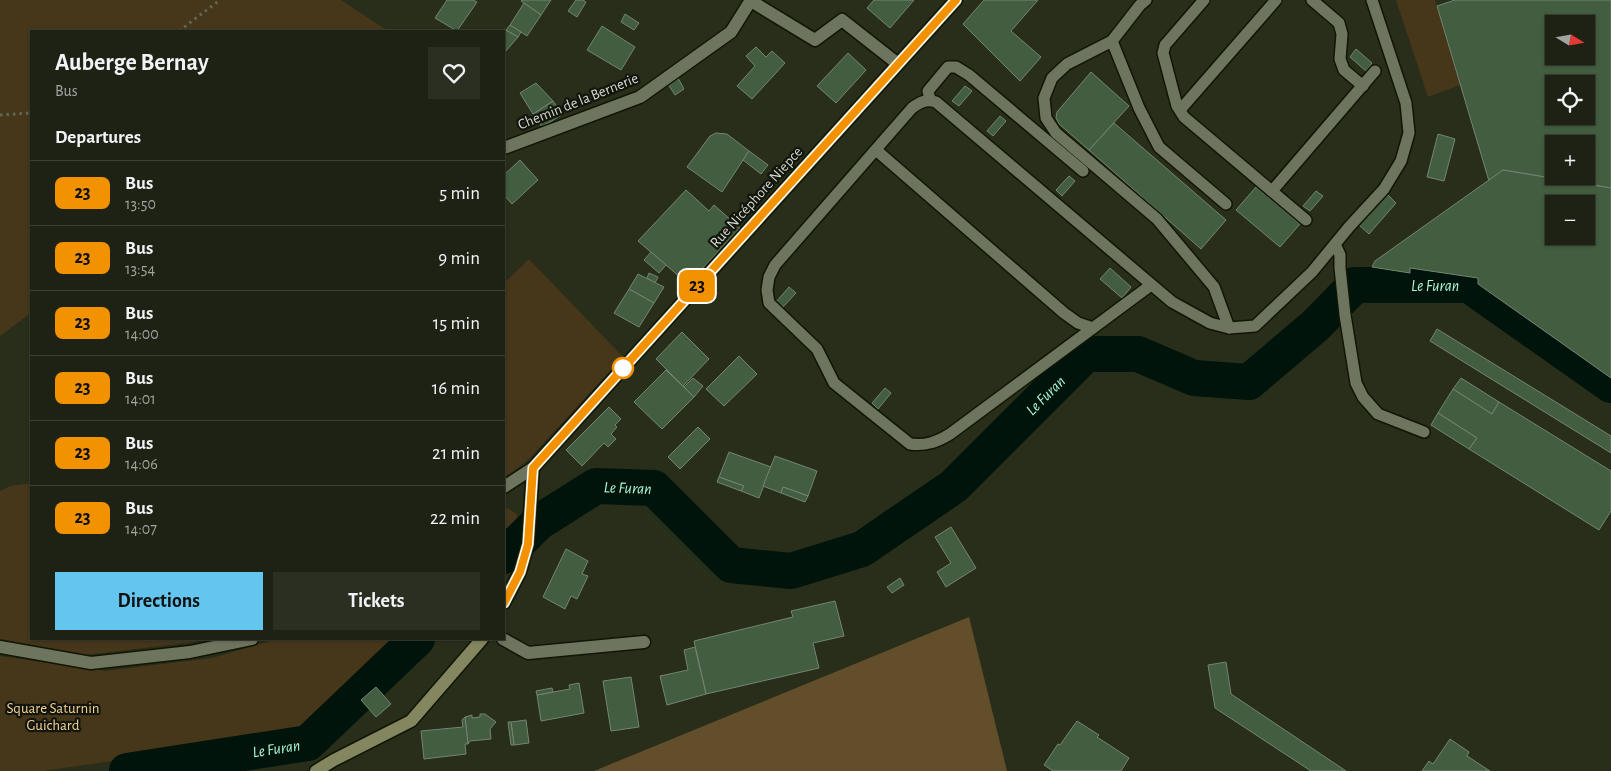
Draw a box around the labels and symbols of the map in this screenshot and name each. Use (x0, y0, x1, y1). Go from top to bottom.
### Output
north arrow (1545, 15, 1595, 65)
street label: Chemin de la Bernerie (516, 70, 641, 132)
street label: Rue Nicéphore Niepce (707, 144, 805, 251)
line badge: 23 (674, 270, 720, 302)
water label: Le Furan (1411, 278, 1459, 294)
unlabelled marker (612, 357, 634, 379)
water label: Le Furan (1023, 373, 1068, 418)
water label: Le Furan (603, 479, 652, 497)
park label: Square Saturnin Guichard (6, 701, 100, 733)
water label: Le Furan (251, 737, 301, 760)

